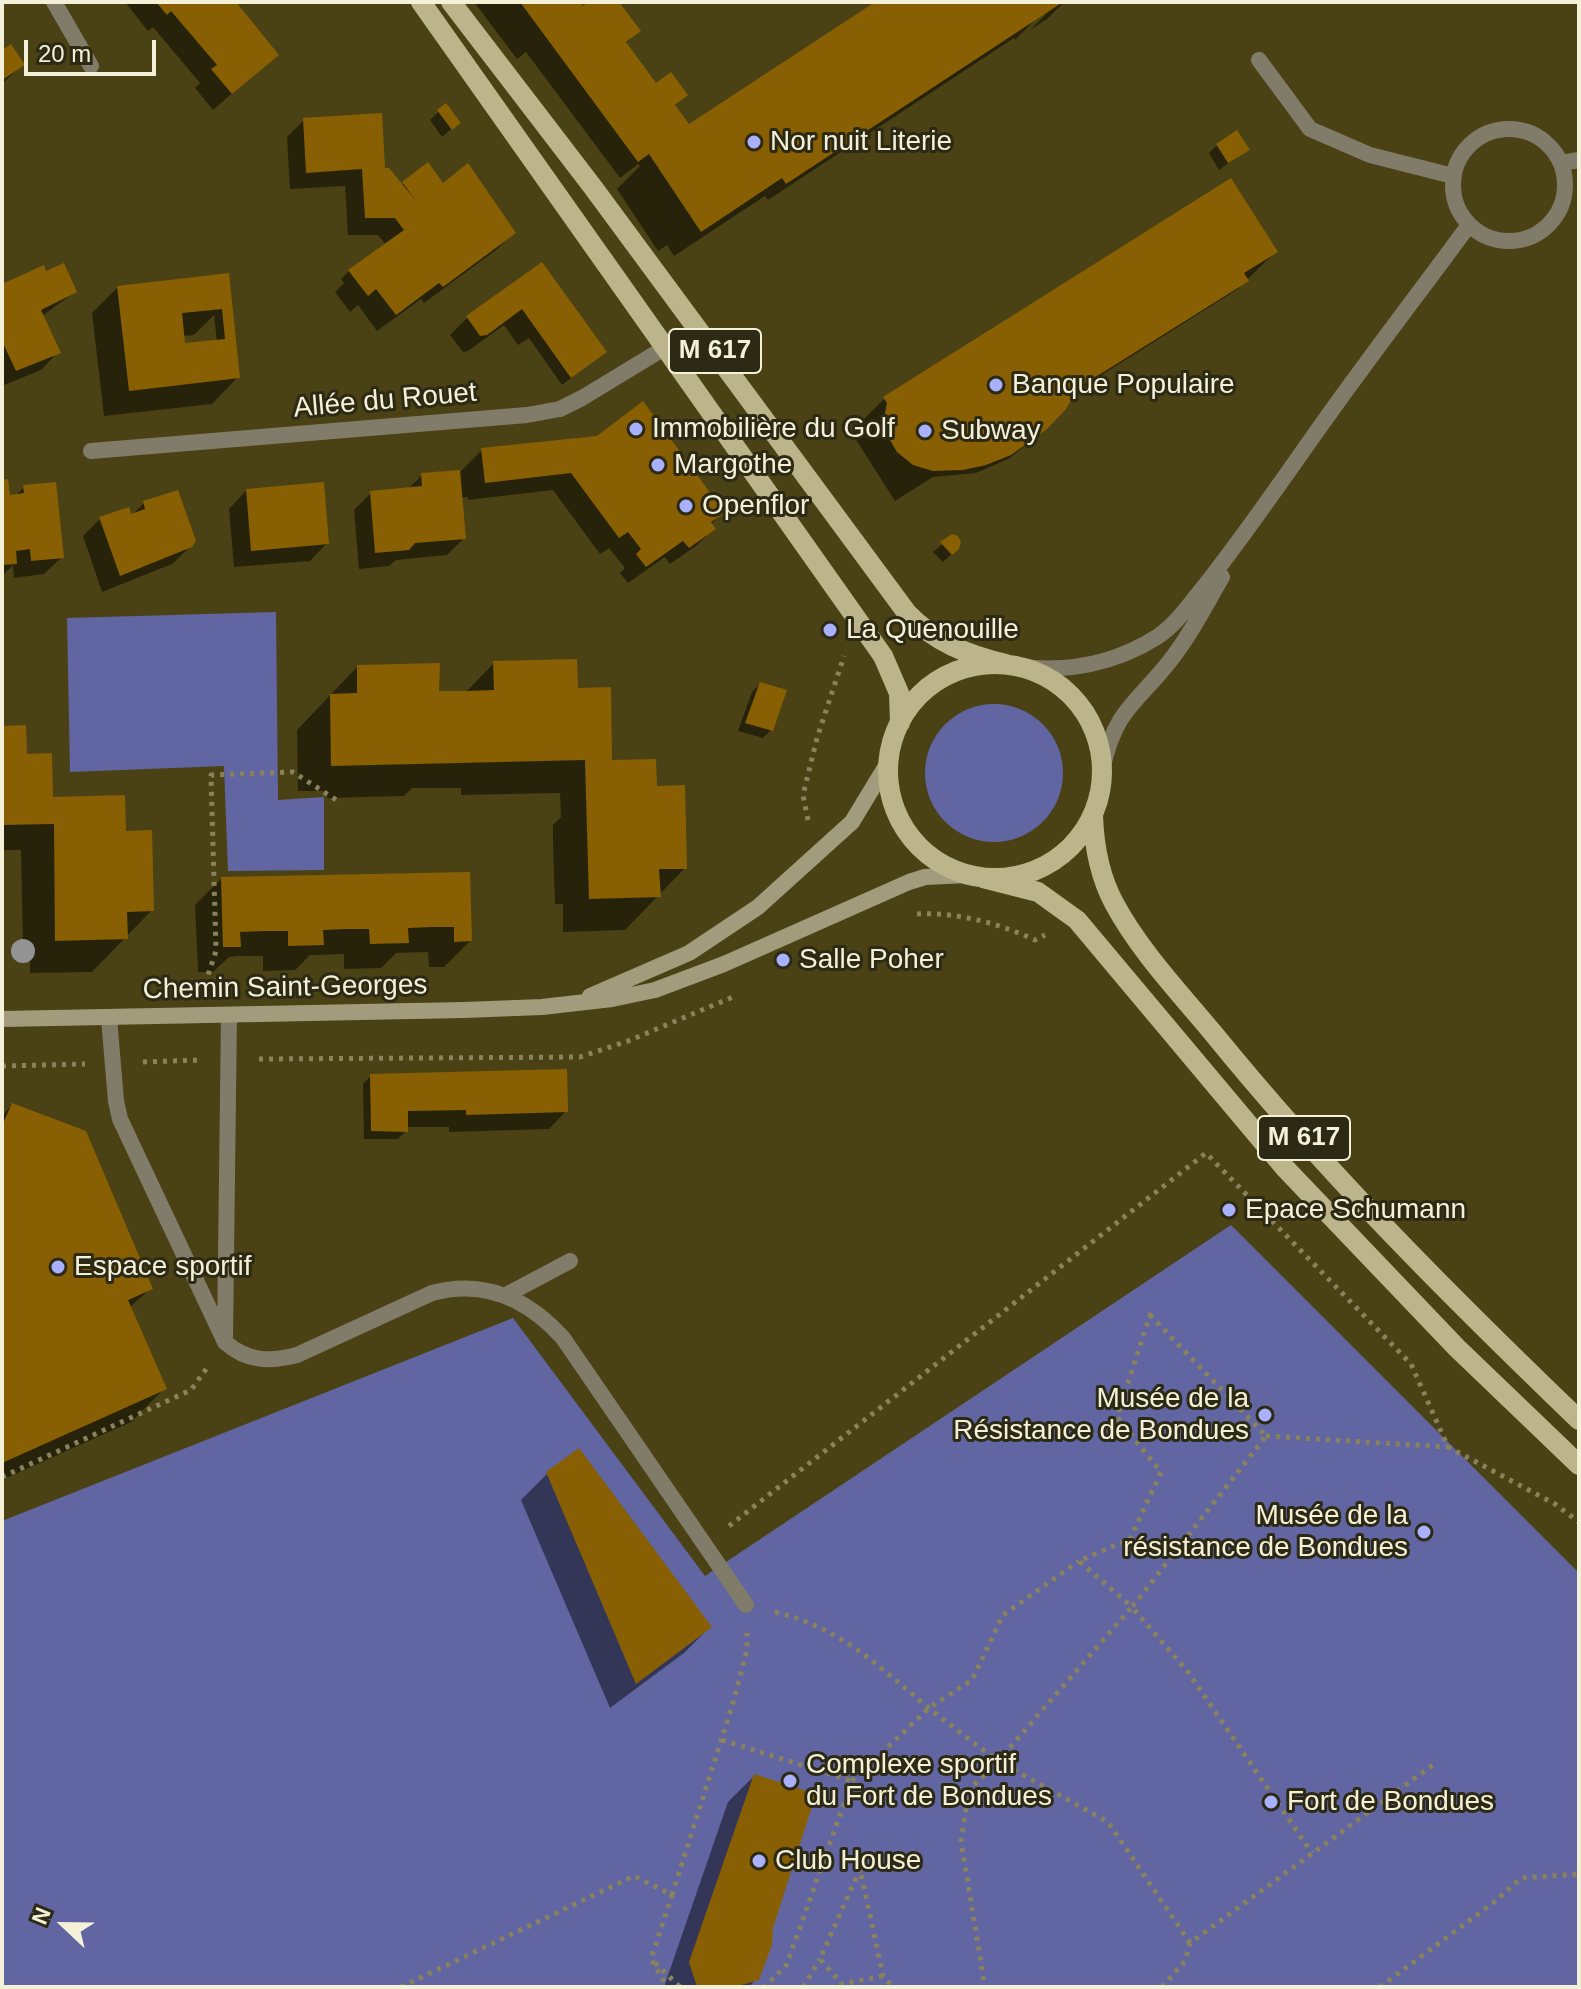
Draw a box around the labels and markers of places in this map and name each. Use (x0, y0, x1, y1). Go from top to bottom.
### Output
place label: Nor nuit Literie (770, 125, 952, 159)
marker: Nor nuit Literie (745, 133, 763, 151)
place label: Banque Populaire (1012, 368, 1235, 402)
marker: Banque Populaire (987, 376, 1005, 394)
place label: Immobilière du Golf (652, 412, 895, 446)
place label: Subway (941, 414, 1041, 448)
marker: Immobilière du Golf (627, 420, 645, 438)
marker: Subway (916, 422, 934, 440)
place label: Margothe (674, 448, 792, 482)
marker: Margothe (649, 456, 667, 474)
place label: Openflor (702, 489, 809, 523)
marker: Openflor (677, 497, 695, 515)
place label: La Quenouille (846, 613, 1019, 647)
marker: La Quenouille (821, 621, 839, 639)
place label: Salle Poher (799, 943, 944, 977)
marker: Salle Poher (774, 951, 792, 969)
place label: Epace Schumann (1245, 1193, 1466, 1227)
marker: Epace Schumann (1220, 1201, 1238, 1219)
place label: Espace sportif (74, 1250, 251, 1284)
marker: Espace sportif (49, 1258, 67, 1276)
place label: Musée de la Résistance de Bondues (953, 1382, 1249, 1448)
marker: Musée de la Résistance de Bondues (1256, 1406, 1274, 1424)
place label: Musée de la résistance de Bondues (1123, 1499, 1408, 1565)
marker: Musée de la résistance de Bondues (1415, 1523, 1433, 1541)
place label: Complexe sportif du Fort de Bondues (806, 1748, 1052, 1814)
marker: Complexe sportif du Fort de Bondues (781, 1772, 799, 1790)
place label: Fort de Bondues (1287, 1785, 1494, 1819)
marker: Fort de Bondues (1262, 1793, 1280, 1811)
place label: Club House (775, 1844, 921, 1878)
marker: Club House (750, 1852, 768, 1870)

